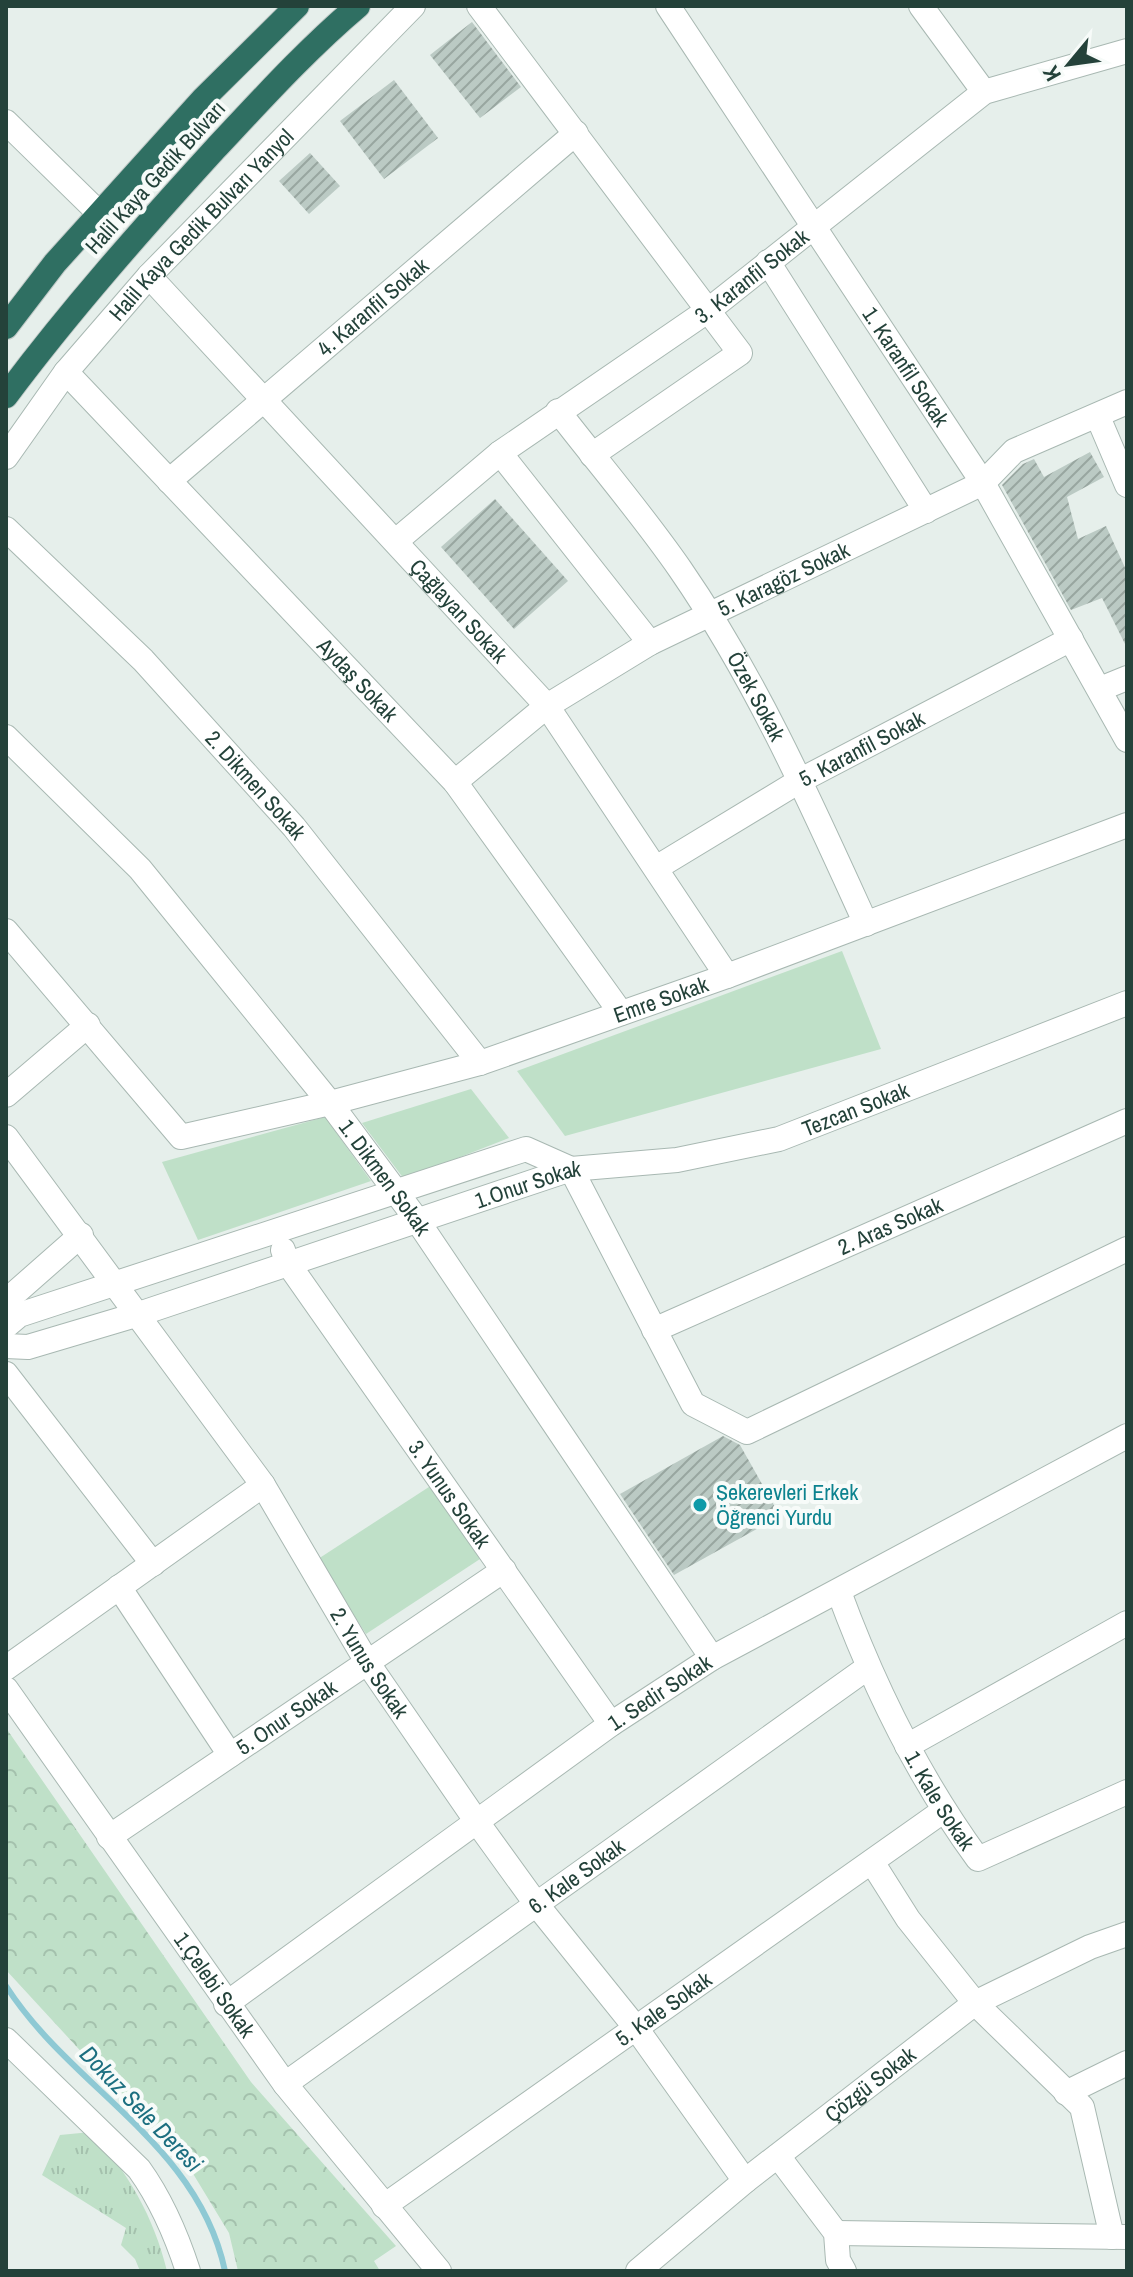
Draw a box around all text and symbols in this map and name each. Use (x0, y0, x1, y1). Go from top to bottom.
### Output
north arrow (1029, 24, 1109, 104)
text: K (1035, 61, 1068, 87)
street label: Halil Kaya Gedik Bulvarı (78, 94, 232, 260)
street label: Halil Kaya Gedik Bulvarı Yanyol (102, 122, 300, 327)
street label: 3. Karanfil Sokak (689, 221, 816, 330)
street label: 4. Karanfil Sokak (311, 250, 435, 363)
street label: 1. Karanfil Sokak (856, 301, 957, 433)
street label: 5. Karagöz Sokak (713, 534, 855, 623)
street label: Çağlayan Sokak (403, 552, 515, 670)
street label: Aydaş Sokak (310, 630, 406, 729)
street label: Özek Sokak (720, 646, 793, 747)
street label: 5. Karanfil Sokak (794, 703, 930, 793)
street label: 2. Dikmen Sokak (199, 724, 314, 847)
street label: Emre Sokak (609, 969, 713, 1030)
street label: Tezcan Sokak (798, 1074, 914, 1144)
street label: 1. Dikmen Sokak (332, 1113, 439, 1242)
street label: 1.Onur Sokak (471, 1153, 583, 1215)
street label: 2. Aras Sokak (833, 1189, 948, 1262)
street label: 3. Yunus Sokak (401, 1434, 498, 1555)
place label: Şekerevleri Erkek Öğrenci Yurdu (716, 1477, 859, 1532)
marker: Şekerevleri Erkek Öğrenci Yurdu (691, 1496, 709, 1514)
street label: 2. Yunus Sokak (323, 1602, 417, 1725)
street label: 1. Sedir Sokak (602, 1647, 718, 1737)
street label: 5. Onur Sokak (230, 1672, 343, 1762)
street label: 1. Kale Sokak (898, 1746, 983, 1857)
street label: 6. Kale Sokak (522, 1831, 631, 1920)
street label: 1.Çelebi Sokak (167, 1926, 263, 2044)
street label: 5. Kale Sokak (609, 1964, 718, 2053)
water label: Dokuz Sele Deresi (73, 2038, 211, 2179)
street label: Çözgü Sokak (818, 2039, 923, 2129)

